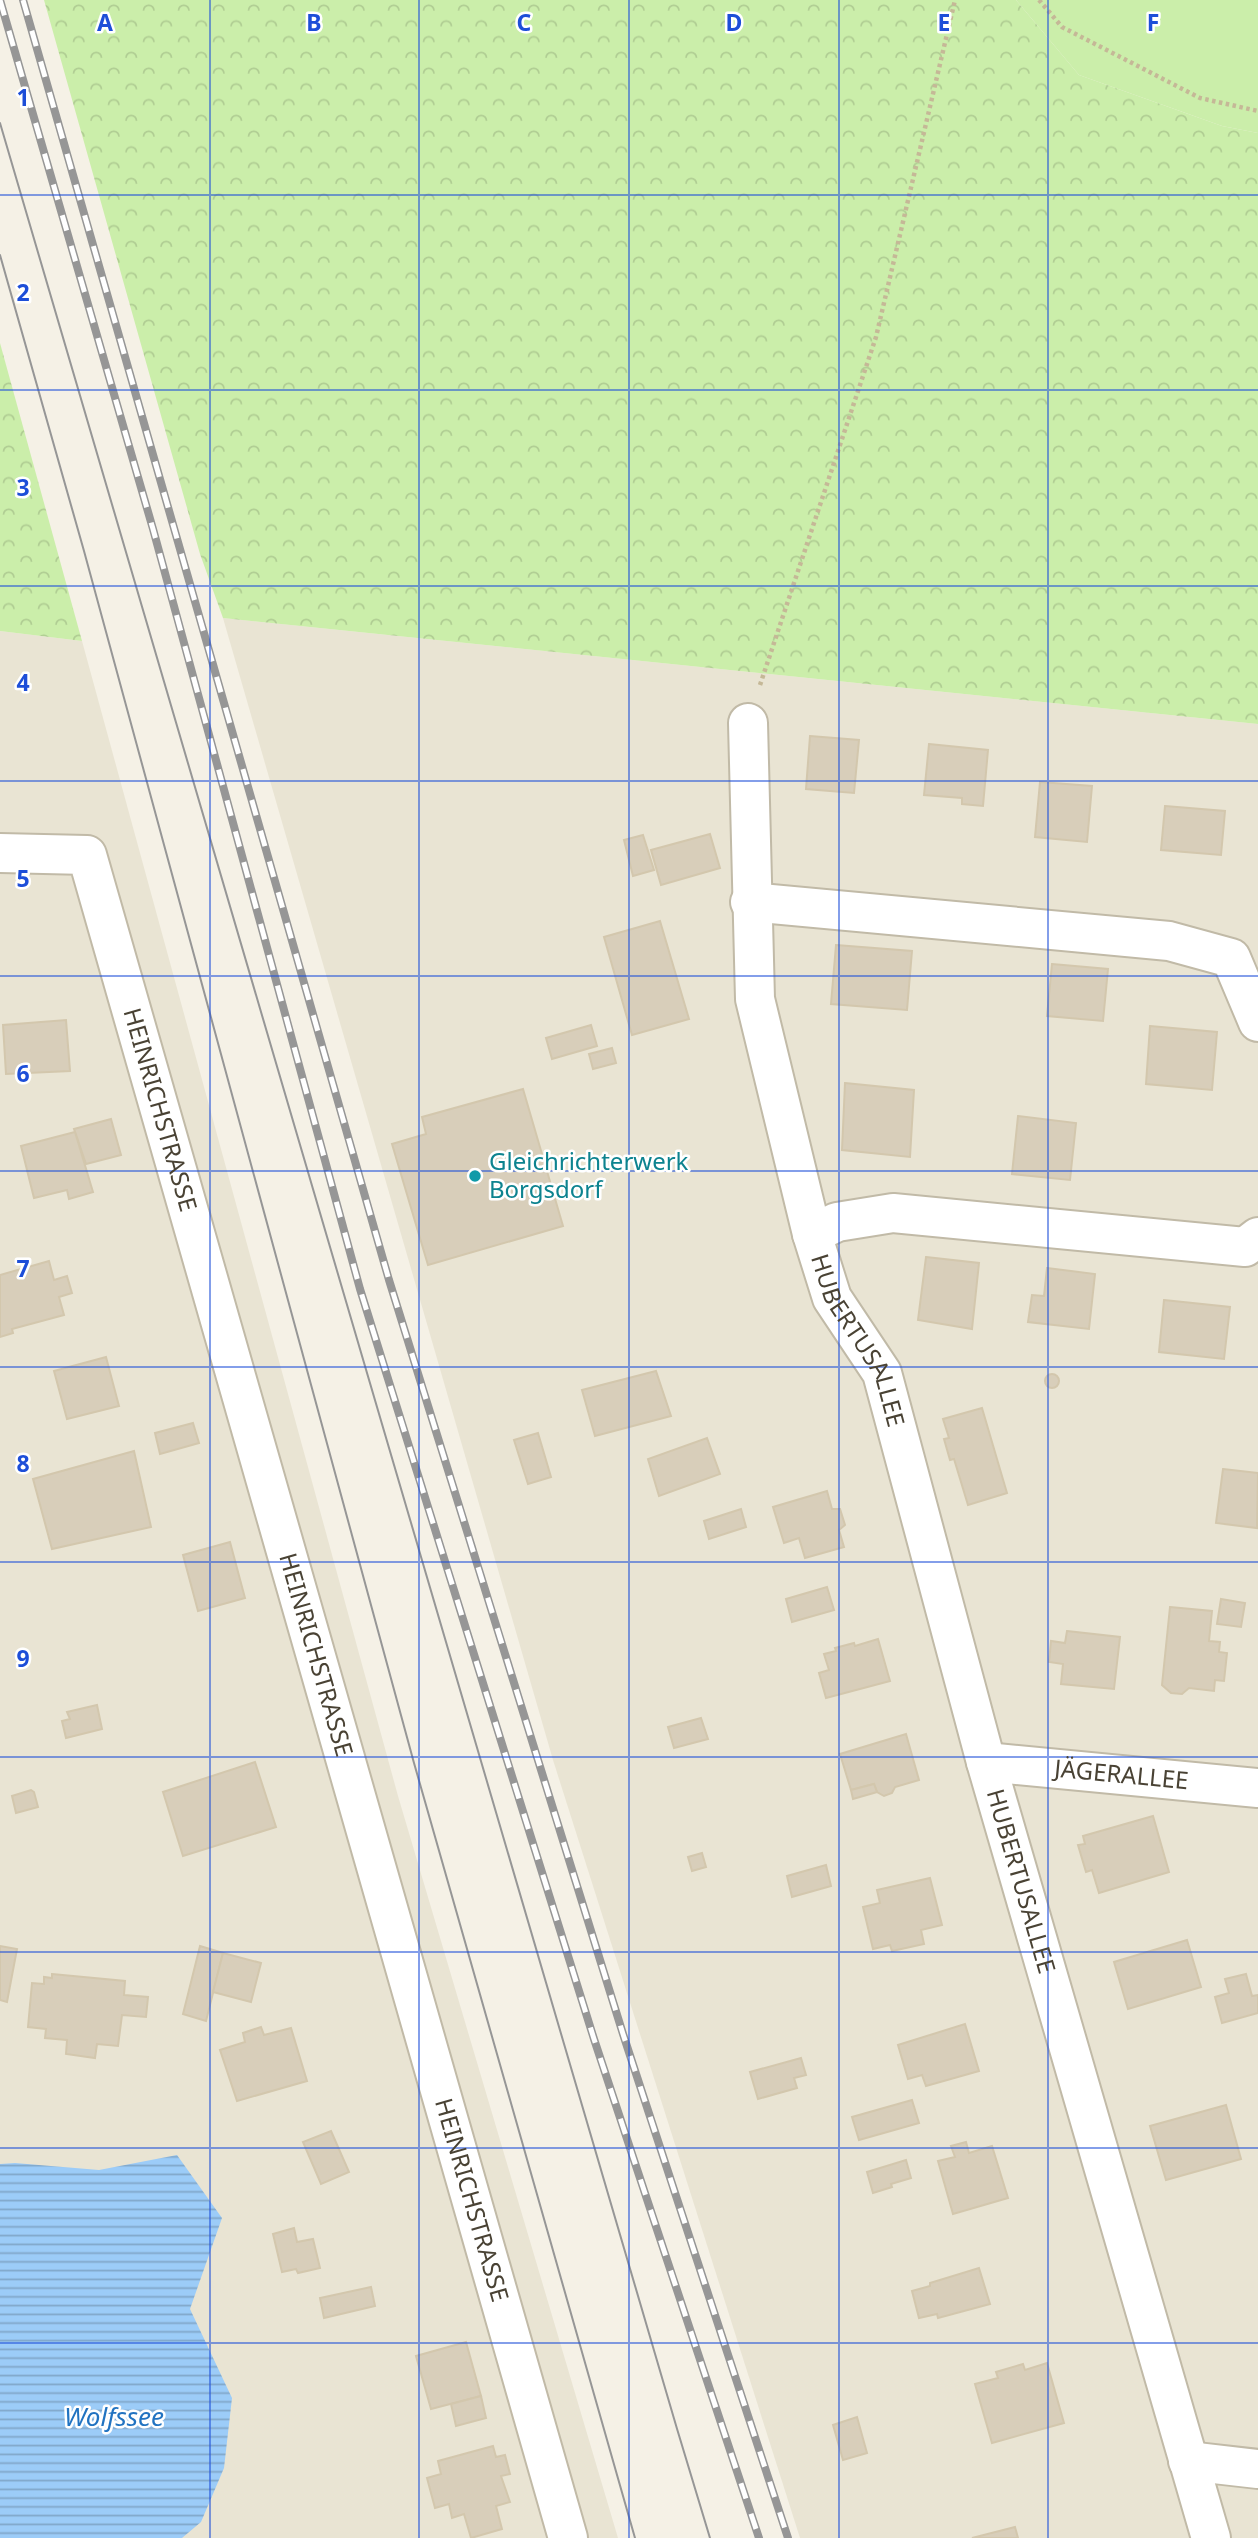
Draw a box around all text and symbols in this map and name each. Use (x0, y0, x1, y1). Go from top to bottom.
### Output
text: A (97, 6, 113, 38)
text: B (306, 6, 322, 38)
text: C (517, 6, 532, 38)
text: D (726, 6, 742, 38)
text: E (938, 6, 950, 38)
text: F (1147, 6, 1159, 38)
text: 1 (16, 81, 30, 113)
text: 2 (16, 276, 30, 308)
text: 3 (16, 471, 30, 503)
text: 4 (16, 666, 30, 698)
text: 5 (16, 862, 30, 894)
street label: HEINRICHSTRASSE (117, 1004, 206, 1215)
text: 6 (16, 1057, 30, 1089)
place label: Gleichrichterwerk Borgsdorf (489, 1144, 689, 1205)
marker: Gleichrichterwerk Borgsdorf (467, 1168, 483, 1184)
street label: HUBERTUSALLEE (804, 1249, 914, 1430)
text: 7 (16, 1252, 30, 1284)
text: 8 (16, 1447, 30, 1479)
street label: HEINRICHSTRASSE (272, 1549, 362, 1760)
text: 9 (16, 1642, 30, 1674)
street label: JÄGERALLEE (1051, 1750, 1190, 1796)
street label: HUBERTUSALLEE (980, 1785, 1064, 1977)
street label: HEINRICHSTRASSE (428, 2094, 518, 2305)
water label: Wolfssee (64, 2398, 164, 2434)

